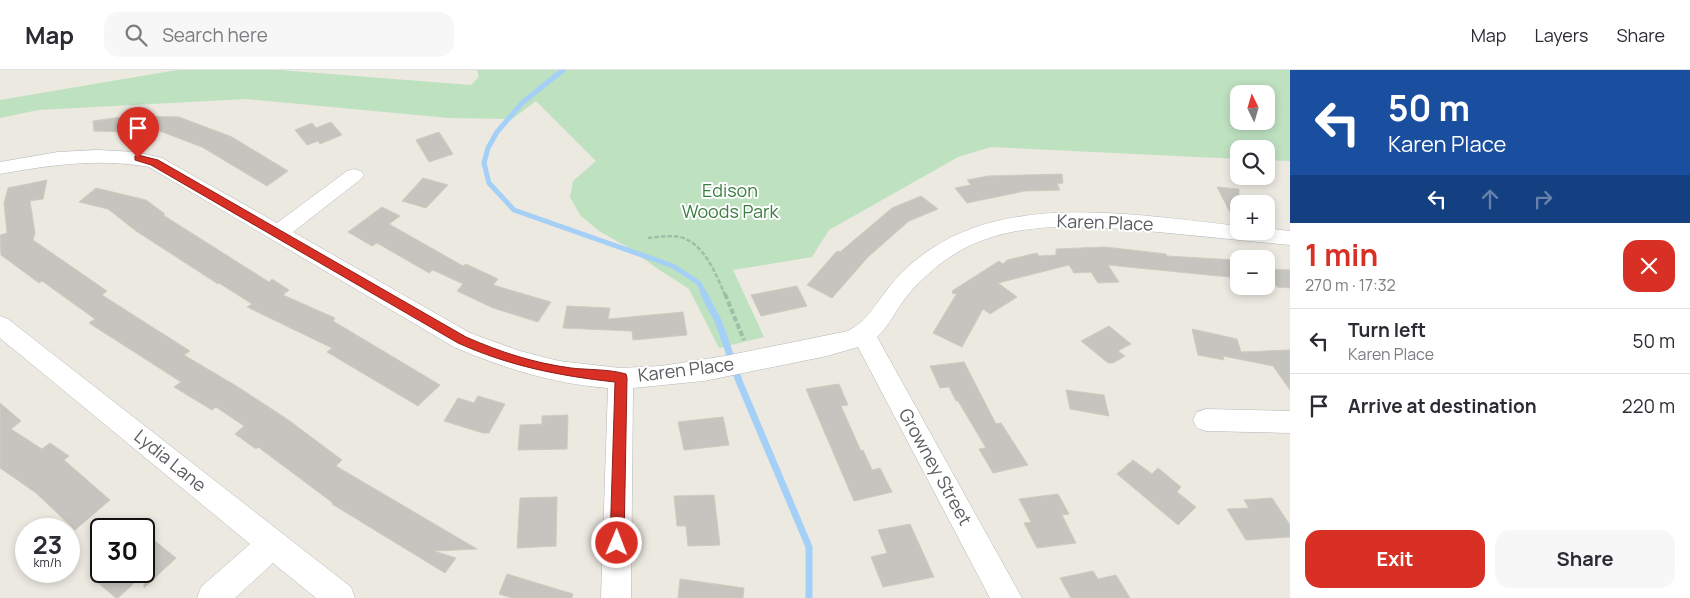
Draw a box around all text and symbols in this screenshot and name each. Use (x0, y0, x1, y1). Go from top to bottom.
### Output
search box (104, 12, 454, 57)
text: Map (25, 18, 74, 51)
icon: search (122, 21, 150, 49)
text: Search here (162, 22, 268, 48)
text: Map (1471, 23, 1506, 47)
text: Layers (1534, 23, 1588, 47)
text: Share (1616, 23, 1665, 47)
text: 50 m (1388, 84, 1470, 132)
north arrow (1230, 85, 1275, 130)
map controls (1230, 85, 1275, 295)
icon: left (1305, 90, 1370, 155)
pin (117, 107, 159, 158)
icon: arrive (124, 114, 152, 142)
text: Karen Place (1388, 129, 1506, 159)
button: search (1230, 140, 1275, 185)
park label: Edison Woods Park (682, 178, 779, 223)
icon: left (1423, 185, 1451, 213)
icon: ahead (1476, 185, 1504, 213)
icon: right (1529, 185, 1557, 213)
button: + (1230, 195, 1275, 240)
street label: Karen Place (1056, 208, 1154, 236)
text: 1 min (1305, 234, 1378, 275)
button: close (1623, 240, 1675, 292)
button: − (1230, 250, 1275, 295)
text: 270 m · 17:32 (1305, 274, 1396, 296)
text: Turn left (1348, 317, 1426, 343)
icon: left (1305, 327, 1333, 355)
text: 50 m (1633, 328, 1675, 354)
text: Karen Place (1348, 343, 1434, 365)
street label: Karen Place (636, 351, 735, 387)
icon: arrive (1305, 392, 1333, 420)
text: Arrive at destination (1348, 393, 1537, 419)
text: 220 m (1622, 393, 1675, 419)
street label: Growney Street (894, 404, 978, 529)
street label: Lydia Lane (130, 424, 212, 497)
position arrow (590, 516, 642, 568)
speed limit sign: 30 (90, 518, 155, 583)
text: 23 (33, 527, 62, 562)
button: Exit (1305, 530, 1485, 588)
button: Share (1495, 530, 1675, 588)
text: km/h (34, 554, 61, 571)

